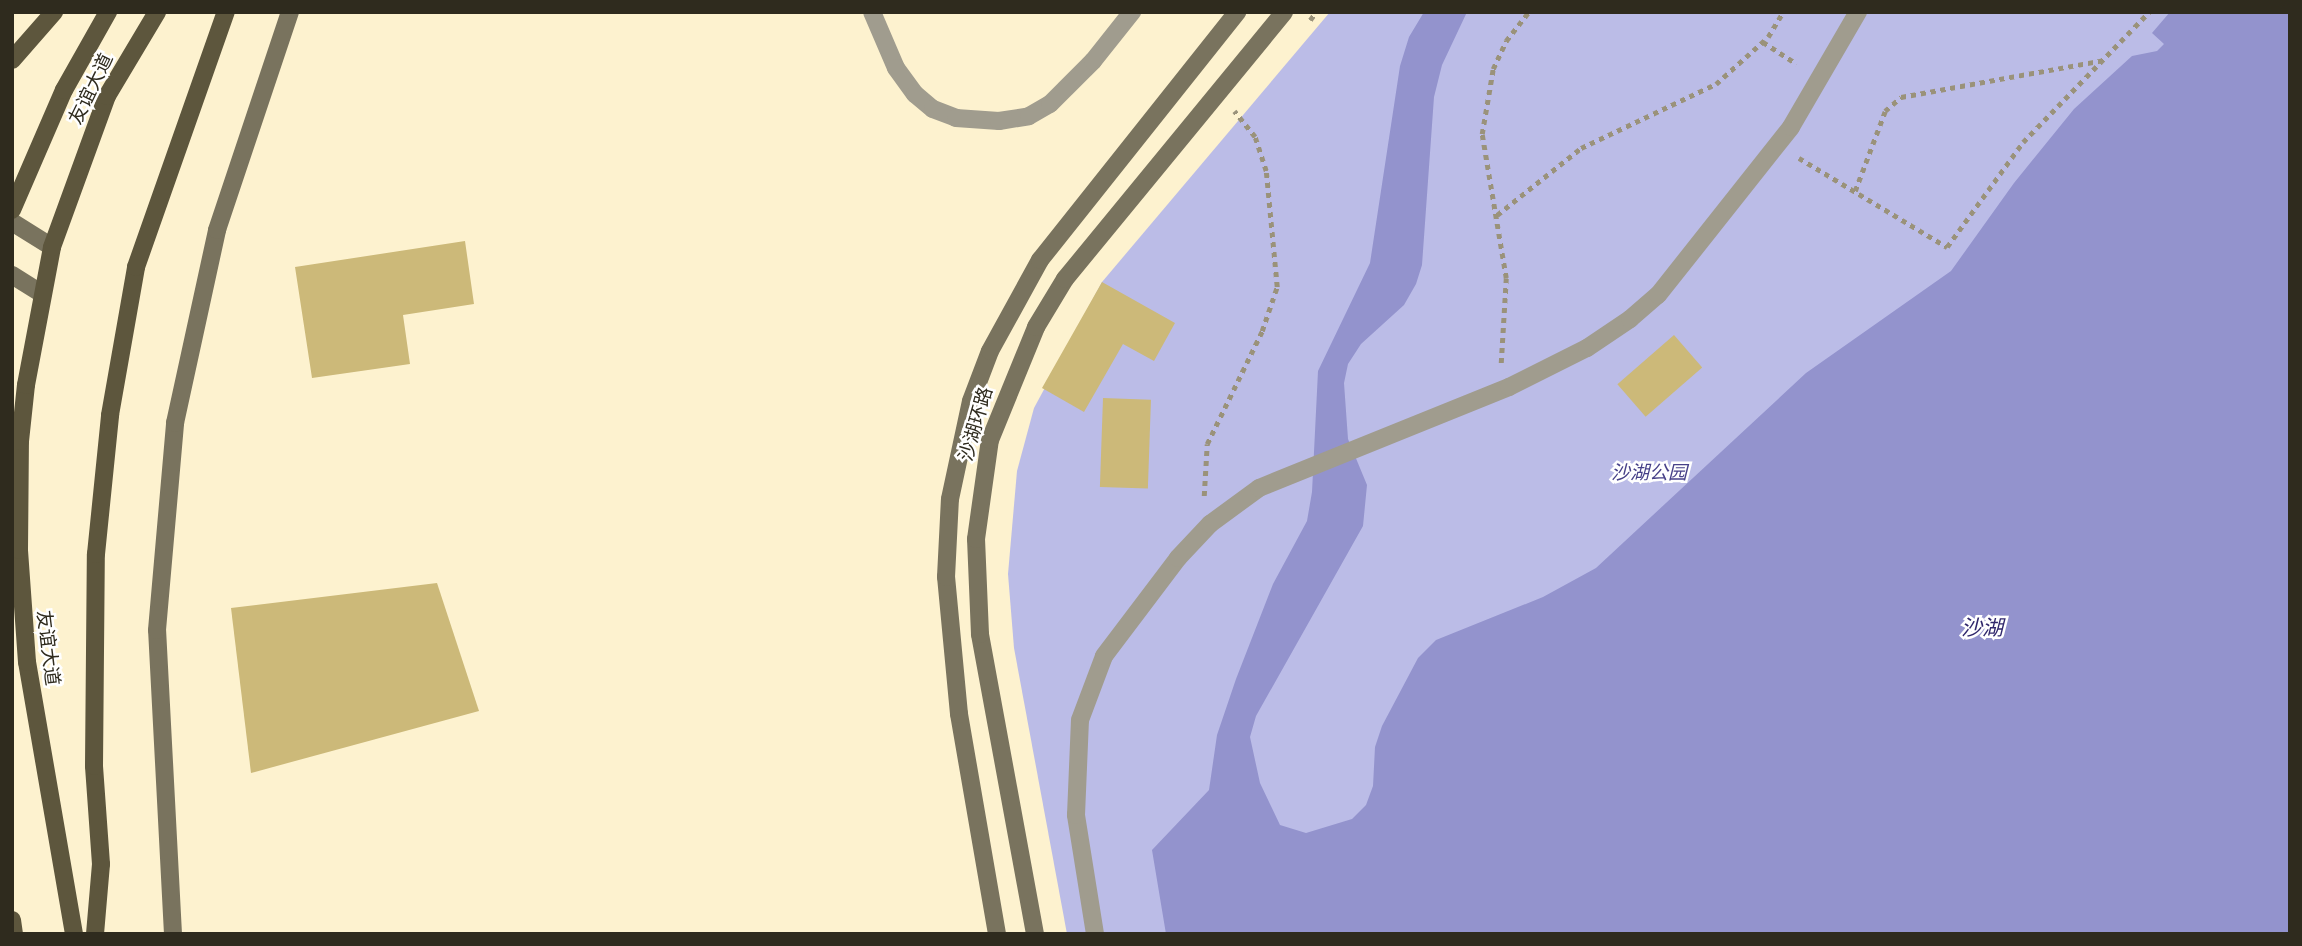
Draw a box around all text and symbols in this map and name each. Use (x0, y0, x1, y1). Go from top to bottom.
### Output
street label: 友谊大道 (64, 50, 118, 128)
street label: 沙湖环路 (955, 384, 997, 464)
park label: 沙湖公园 (1611, 462, 1687, 484)
street label: 友谊大道 (32, 609, 64, 687)
water label: 沙湖 (1961, 614, 2003, 640)

